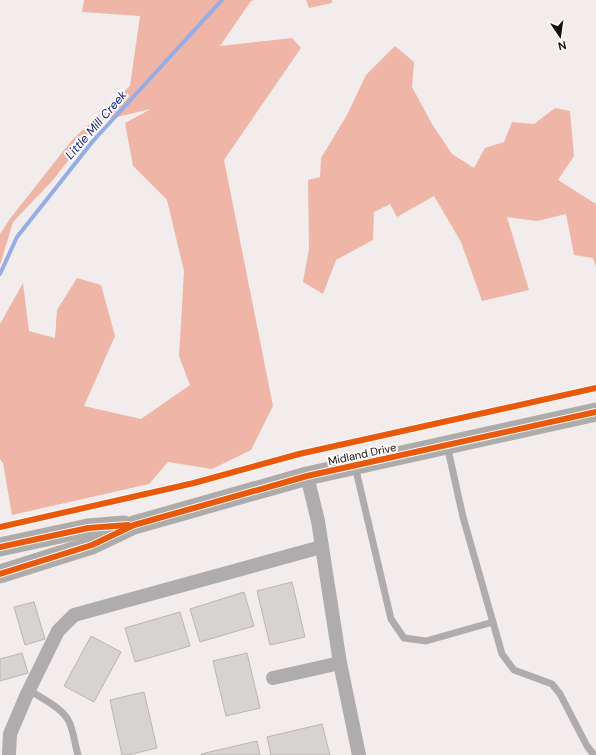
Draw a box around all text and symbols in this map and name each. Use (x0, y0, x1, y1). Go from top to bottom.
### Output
north arrow (540, 16, 580, 56)
text: N (557, 38, 568, 53)
water label: Little Mill Creek (62, 87, 131, 163)
street label: Midland Drive (327, 440, 397, 468)

